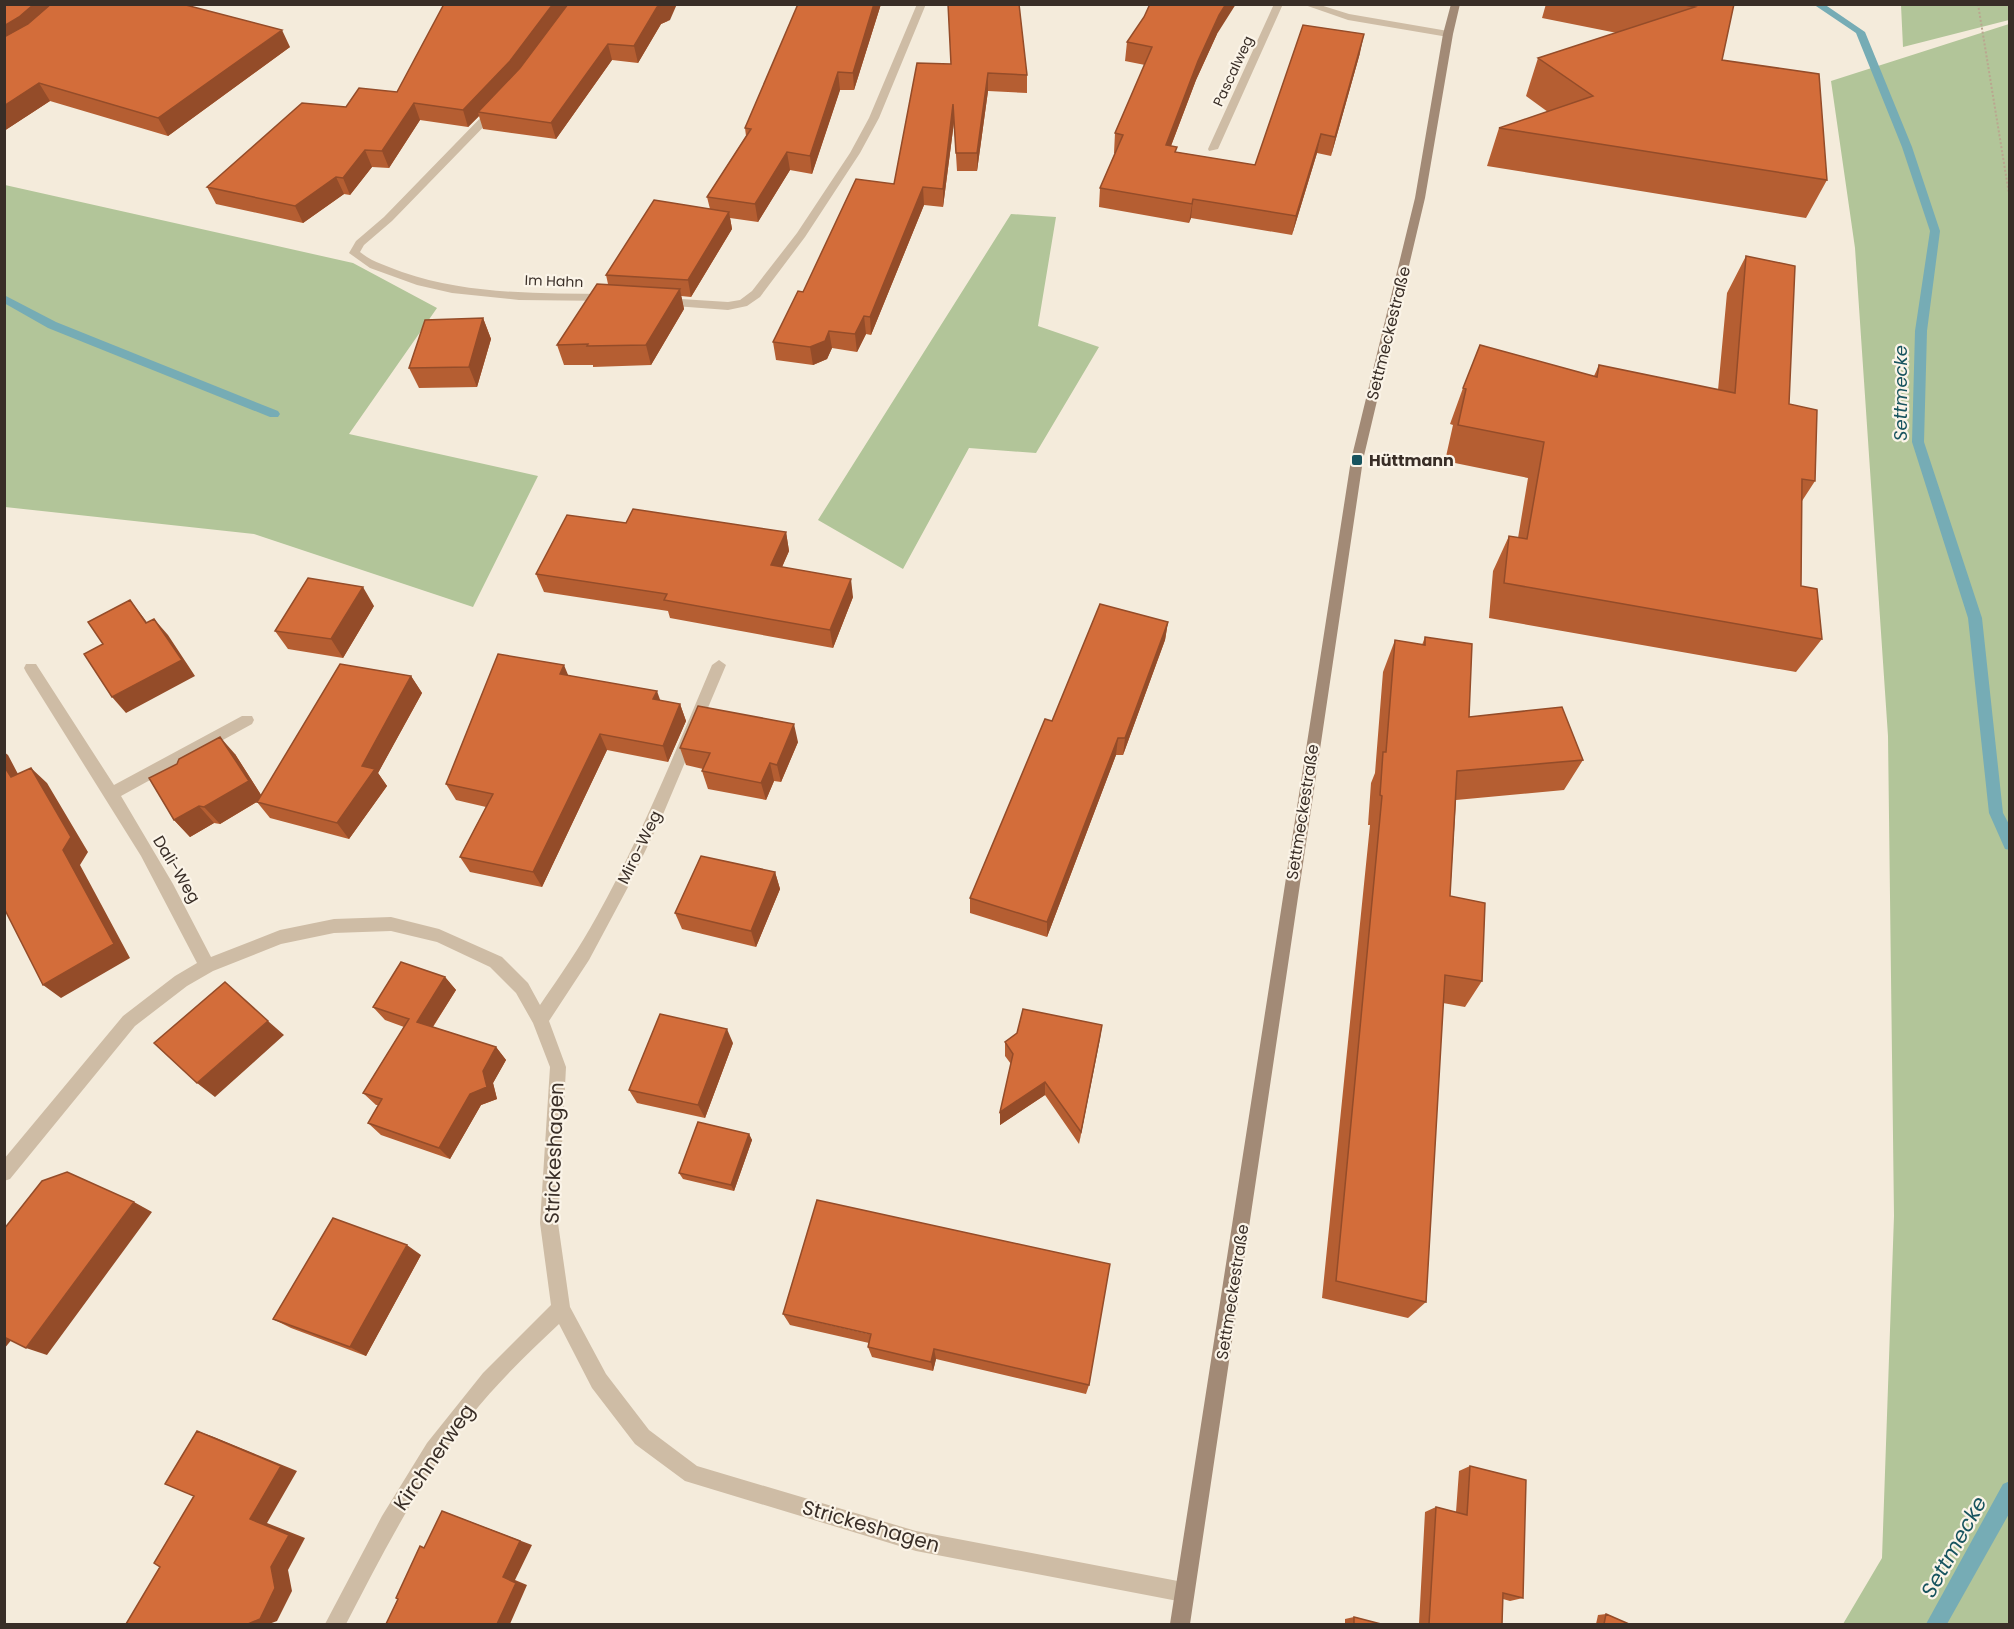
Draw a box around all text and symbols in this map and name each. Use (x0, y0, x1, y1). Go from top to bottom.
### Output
street label: Pascalweg (1208, 32, 1258, 110)
street label: Settmeckestraße (1361, 264, 1416, 402)
street label: Im Hahn (524, 270, 584, 292)
water label: Settmecke (1888, 345, 1913, 441)
place label: Hüttmann (1369, 449, 1454, 472)
marker: Hüttmann (1350, 453, 1364, 467)
street label: Settmeckestraße (1280, 743, 1325, 882)
street label: Miro-Weg (612, 807, 667, 888)
street label: Dali-Weg (147, 831, 206, 907)
street label: Strickeshagen (538, 1082, 570, 1224)
street label: Settmeckestraße (1210, 1223, 1255, 1362)
street label: Kirchnerweg (387, 1398, 481, 1516)
water label: Settmecke (1914, 1491, 1993, 1603)
street label: Strickeshagen (799, 1493, 943, 1559)

